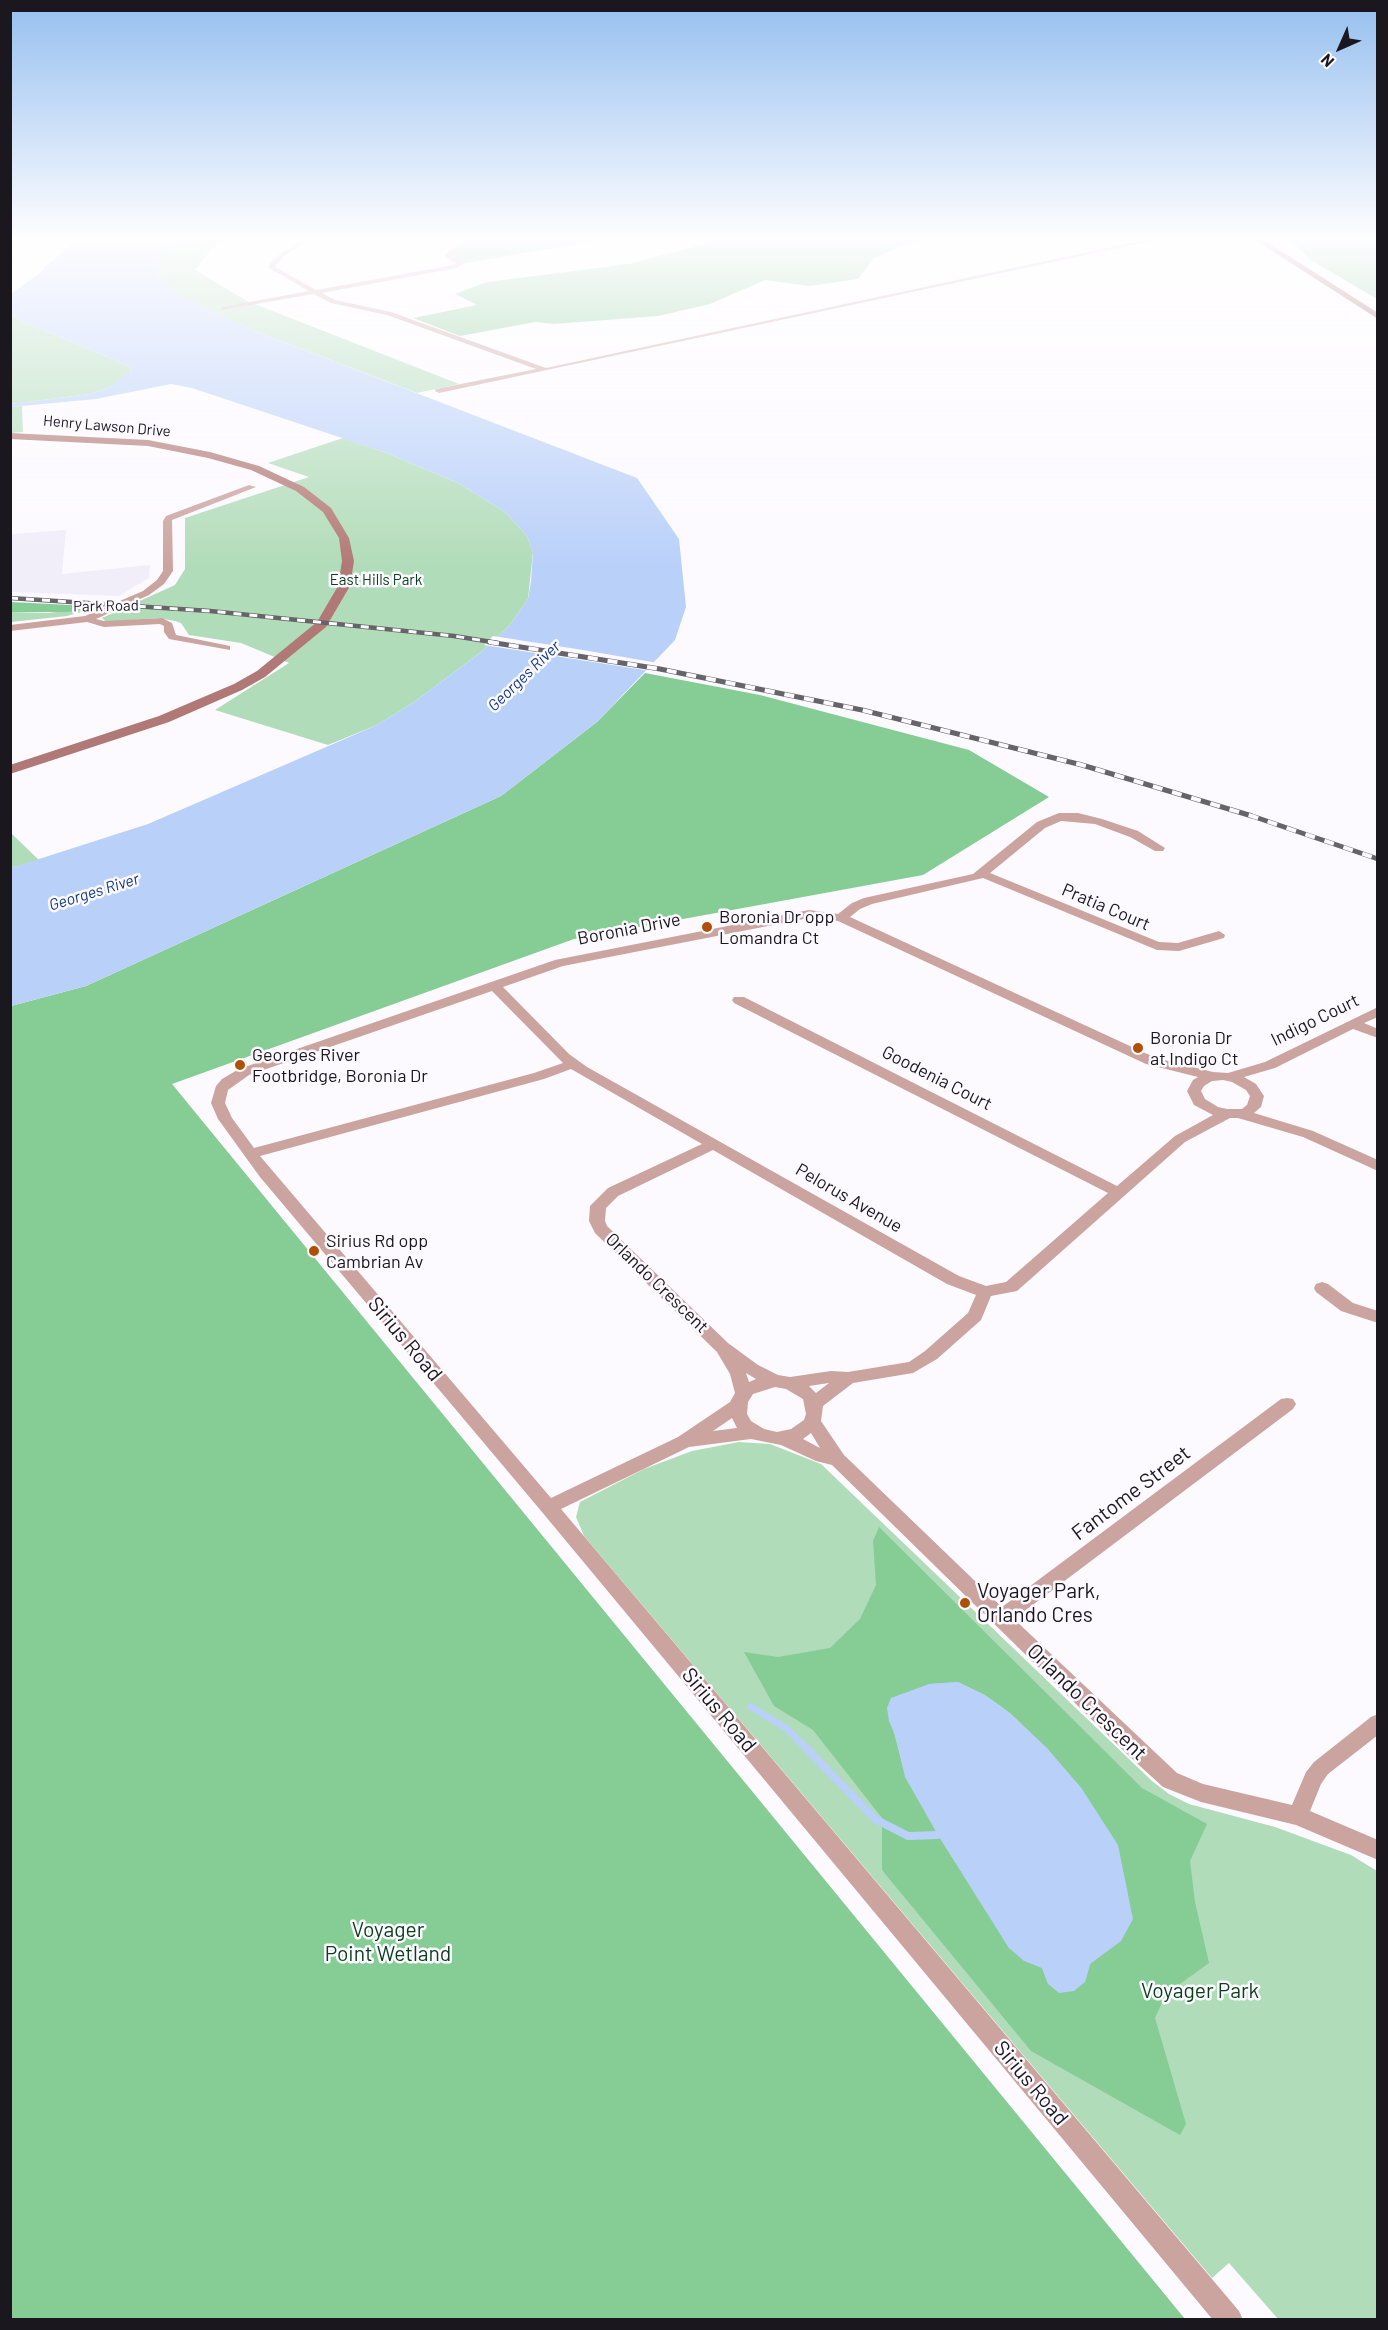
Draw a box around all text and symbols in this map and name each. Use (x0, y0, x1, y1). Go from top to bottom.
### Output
north arrow (1310, 18, 1370, 78)
text: N (1316, 51, 1337, 72)
street label: Henry Lawson Drive (42, 411, 172, 441)
park label: East Hills Park (330, 571, 422, 589)
street label: Park Road (73, 596, 139, 616)
water label: Georges River (484, 637, 564, 715)
water label: Georges River (47, 869, 141, 915)
street label: Pratia Court (1059, 879, 1153, 935)
place label: Boronia Dr opp Lomandra Ct (719, 906, 834, 948)
street label: Boronia Drive (576, 908, 682, 950)
marker: Boronia Dr opp Lomandra Ct (700, 920, 714, 934)
street label: Indigo Court (1267, 989, 1363, 1051)
place label: Boronia Dr at Indigo Ct (1150, 1027, 1238, 1070)
street label: Goodenia Court (878, 1041, 996, 1115)
marker: Boronia Dr at Indigo Ct (1131, 1041, 1145, 1055)
place label: Georges River Footbridge, Boronia Dr (252, 1044, 428, 1086)
marker: Georges River Footbridge, Boronia Dr (233, 1058, 247, 1072)
street label: Pelorus Avenue (792, 1159, 906, 1237)
street label: Orlando Crescent (601, 1229, 713, 1337)
place label: Sirius Rd opp Cambrian Av (326, 1230, 428, 1272)
marker: Sirius Rd opp Cambrian Av (307, 1244, 321, 1258)
street label: Sirius Road (362, 1292, 448, 1386)
street label: Fantome Street (1067, 1440, 1195, 1546)
place label: Voyager Park, Orlando Cres (977, 1578, 1101, 1628)
marker: Voyager Park, Orlando Cres (958, 1596, 972, 1610)
street label: Orlando Crescent (1022, 1638, 1152, 1766)
street label: Sirius Road (676, 1663, 762, 1757)
park label: Voyager Point Wetland (325, 1917, 451, 1967)
park label: Voyager Park (1141, 1978, 1259, 2004)
street label: Sirius Road (988, 2036, 1074, 2130)

